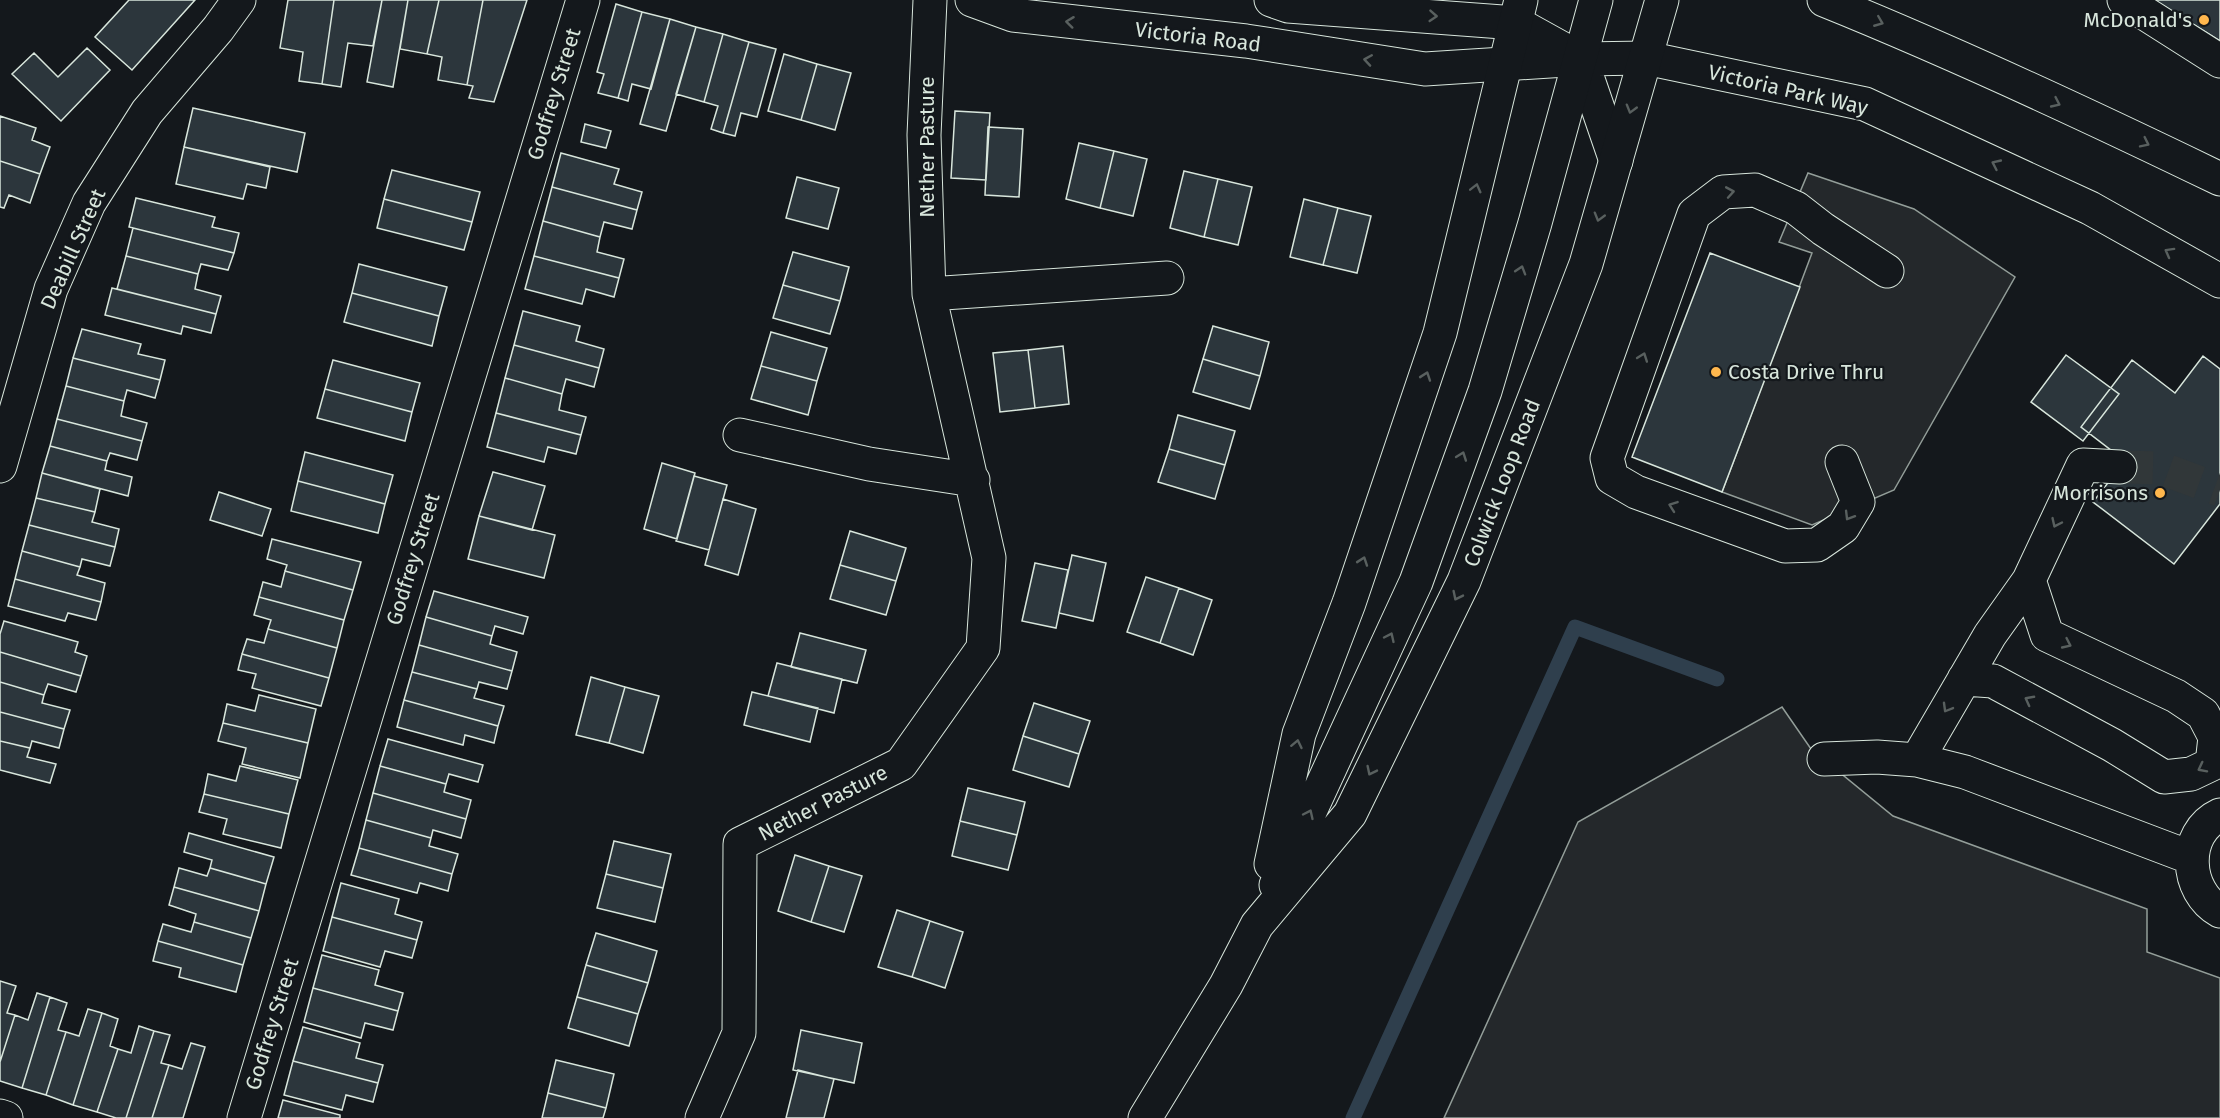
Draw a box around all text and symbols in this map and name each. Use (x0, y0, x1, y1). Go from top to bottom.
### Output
place label: McDonald's (2084, 7, 2192, 33)
one-way arrow (1428, 9, 1438, 22)
marker: McDonald's (2197, 13, 2211, 27)
one-way arrow (1872, 15, 1883, 27)
one-way arrow (1066, 16, 1075, 28)
street label: Victoria Road (1134, 16, 1262, 58)
street label: Godfrey Street (522, 24, 587, 163)
one-way arrow (1363, 55, 1372, 67)
street label: Victoria Park Way (1706, 59, 1871, 121)
street label: Nether Pasture (914, 76, 940, 218)
one-way arrow (2050, 95, 2061, 107)
one-way arrow (1626, 104, 1638, 114)
one-way arrow (2139, 136, 2150, 147)
one-way arrow (1991, 159, 2002, 171)
one-way arrow (1469, 183, 1482, 193)
street label: Deabill Street (35, 184, 111, 313)
one-way arrow (1725, 187, 1735, 199)
one-way arrow (1594, 211, 1606, 222)
one-way arrow (2165, 248, 2176, 259)
one-way arrow (1514, 265, 1526, 276)
one-way arrow (1636, 352, 1649, 363)
place label: Costa Drive Thru (1728, 359, 1884, 385)
marker: Costa Drive Thru (1709, 365, 1723, 379)
one-way arrow (1418, 372, 1431, 382)
street label: Colwick Loop Road (1458, 395, 1546, 571)
one-way arrow (1454, 451, 1467, 462)
place label: Morrisons (2053, 480, 2148, 506)
marker: Morrisons (2153, 486, 2167, 500)
street label: Godfrey Street (381, 489, 446, 628)
one-way arrow (1669, 500, 1679, 513)
one-way arrow (1845, 510, 1857, 520)
one-way arrow (2052, 516, 2064, 527)
one-way arrow (1356, 556, 1368, 567)
one-way arrow (1452, 590, 1464, 601)
one-way arrow (1383, 633, 1395, 644)
one-way arrow (2061, 637, 2072, 649)
one-way arrow (2025, 696, 2035, 707)
one-way arrow (1943, 702, 1954, 712)
one-way arrow (1290, 740, 1303, 750)
street label: Nether Pasture (754, 759, 892, 847)
one-way arrow (2198, 761, 2209, 772)
one-way arrow (1366, 765, 1378, 776)
one-way arrow (1301, 810, 1313, 821)
street label: Godfrey Street (240, 954, 305, 1093)

